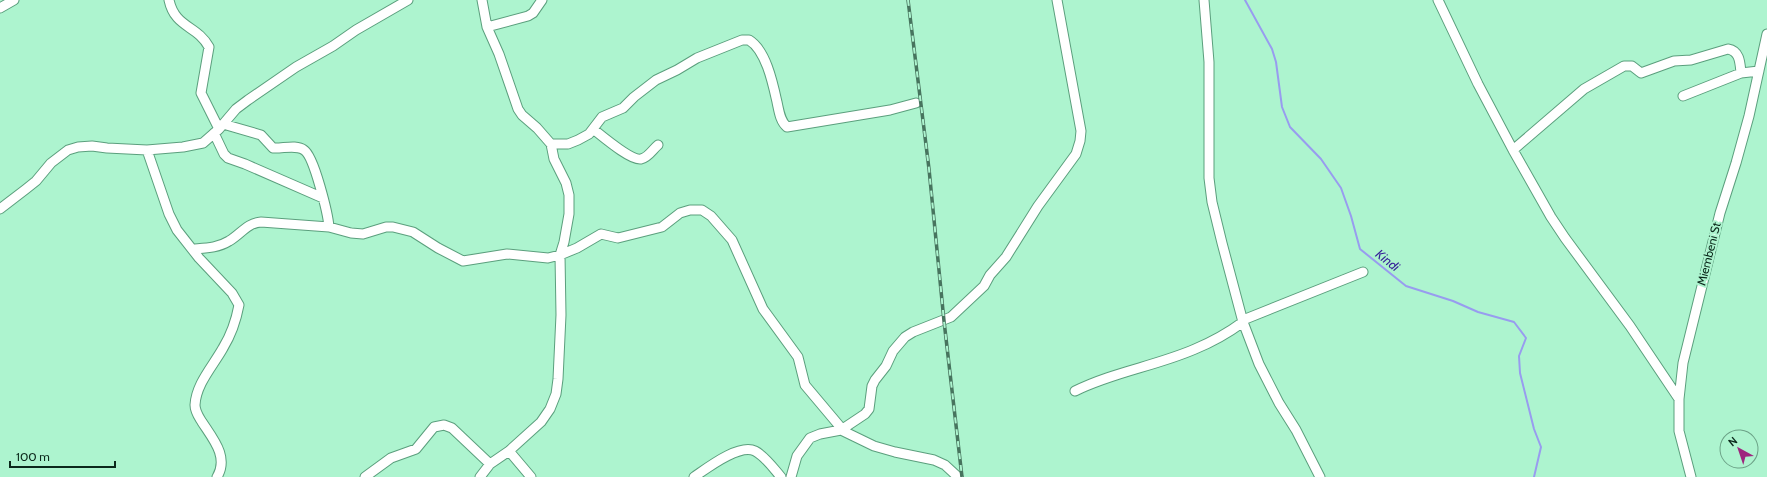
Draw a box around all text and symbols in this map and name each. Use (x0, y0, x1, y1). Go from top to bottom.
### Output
street label: Miembeni St (1693, 221, 1724, 287)
water label: Kindi (1373, 246, 1403, 275)
north arrow (1719, 429, 1759, 469)
text: N (1725, 433, 1740, 449)
scale bar (10, 443, 115, 469)
text: 100 m (16, 449, 50, 464)

